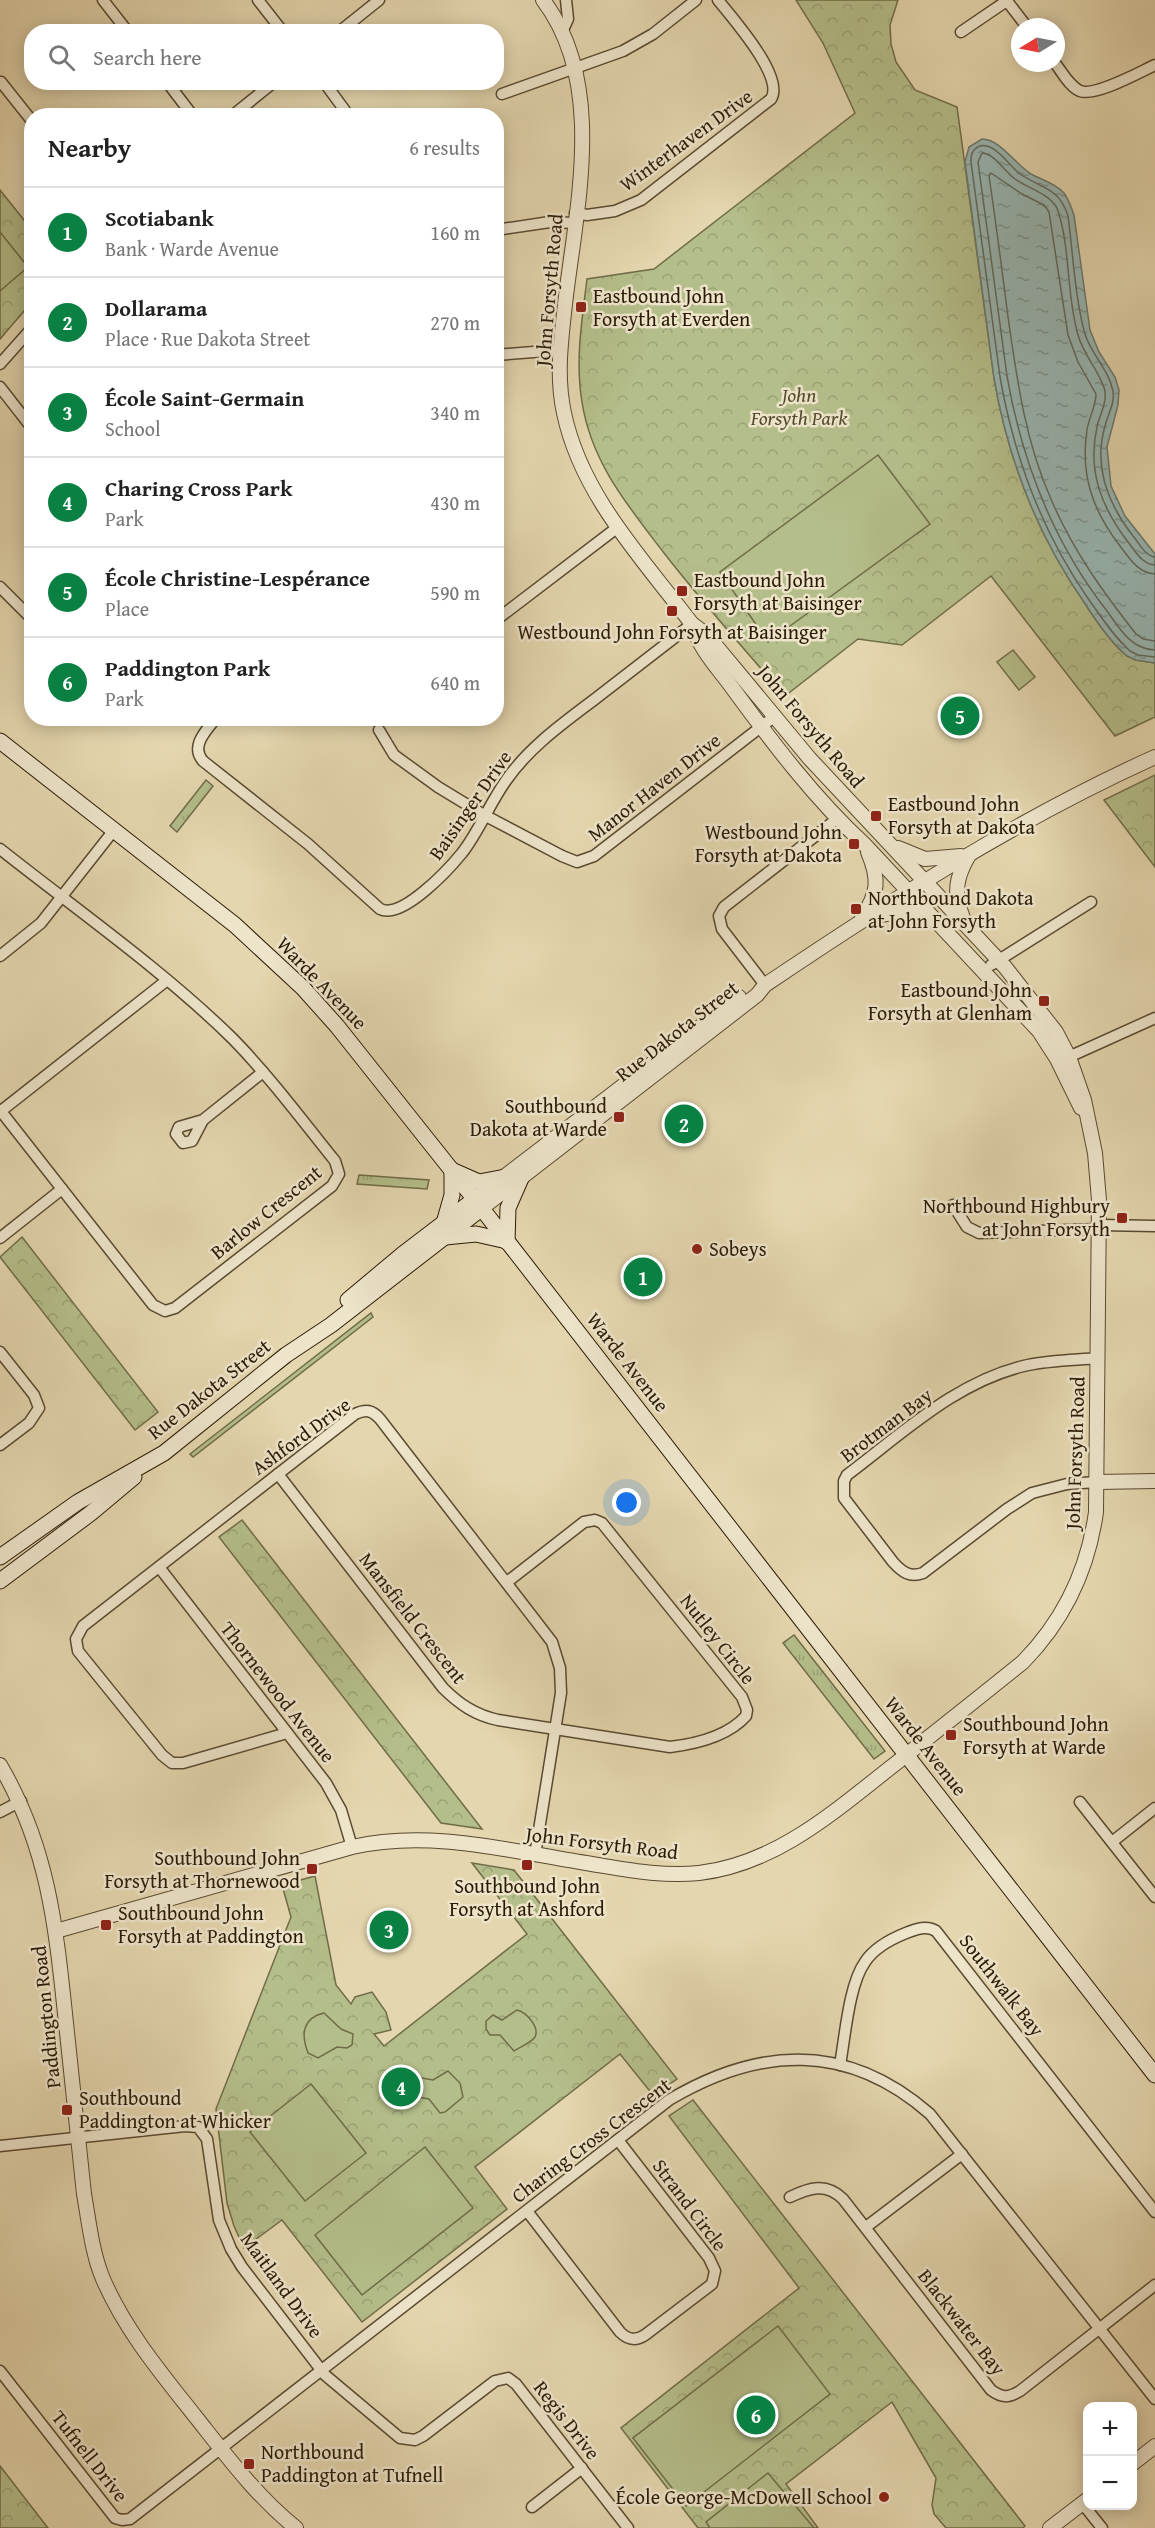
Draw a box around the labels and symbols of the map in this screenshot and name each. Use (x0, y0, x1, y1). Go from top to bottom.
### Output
north arrow (1011, 18, 1065, 72)
street label: Winterhaven Drive (613, 81, 758, 198)
street label: John Forsyth Road (527, 212, 570, 371)
place label: Eastbound John Forsyth at Everden (593, 281, 750, 333)
marker: Eastbound John Forsyth at Everden (574, 300, 588, 314)
park label: John Forsyth Park (750, 380, 848, 432)
place label: Eastbound John Forsyth at Baisinger (694, 565, 862, 617)
marker: Eastbound John Forsyth at Baisinger (675, 584, 689, 598)
marker: Westbound John Forsyth at Baisinger (665, 604, 679, 618)
place label: Westbound John Forsyth at Baisinger (517, 617, 827, 646)
street label: John Forsyth Road (749, 655, 872, 794)
pin: 5 (940, 694, 980, 738)
street label: Manor Haven Drive (581, 725, 726, 848)
street label: Baisinger Drive (421, 744, 518, 865)
place label: Eastbound John Forsyth at Dakota (888, 789, 1036, 841)
marker: Eastbound John Forsyth at Dakota (869, 809, 883, 823)
place label: Westbound John Forsyth at Dakota (695, 817, 843, 869)
marker: Westbound John Forsyth at Dakota (847, 837, 861, 851)
place label: Northbound Dakota at John Forsyth (868, 883, 1034, 935)
marker: Northbound Dakota at John Forsyth (849, 902, 863, 916)
street label: Warde Avenue (270, 930, 374, 1036)
street label: Rue Dakota Street (609, 973, 744, 1088)
place label: Eastbound John Forsyth at Glenham (868, 975, 1033, 1027)
marker: Eastbound John Forsyth at Glenham (1037, 994, 1051, 1008)
place label: Southbound Dakota at Warde (470, 1091, 607, 1143)
pin: 2 (664, 1102, 704, 1146)
marker: Southbound Dakota at Warde (612, 1110, 626, 1124)
street label: Barlow Crescent (204, 1158, 328, 1266)
place label: Northbound Highbury at John Forsyth (923, 1191, 1110, 1243)
marker: Northbound Highbury at John Forsyth (1115, 1211, 1129, 1225)
place label: Sobeys (709, 1234, 767, 1263)
marker: Sobeys (690, 1242, 704, 1256)
pin: 1 (624, 1254, 662, 1300)
street label: Warde Avenue (580, 1306, 677, 1418)
street label: Rue Dakota Street (141, 1331, 276, 1446)
street label: John Forsyth Road (1057, 1376, 1092, 1533)
street label: Brotman Bay (834, 1380, 938, 1469)
street label: Ashford Drive (245, 1390, 356, 1481)
your location (612, 1488, 641, 1517)
street label: Mansfield Crescent (353, 1546, 474, 1690)
street label: Nutley Circle (674, 1587, 763, 1690)
street label: Thornewood Avenue (214, 1615, 343, 1769)
street label: Warde Avenue (878, 1690, 975, 1802)
place label: Southbound John Forsyth at Warde (963, 1709, 1109, 1761)
marker: Southbound John Forsyth at Warde (944, 1728, 958, 1742)
street label: John Forsyth Road (521, 1818, 680, 1866)
place label: Southbound John Forsyth at Thornewood (105, 1843, 300, 1895)
marker: Southbound John Forsyth at Ashford (520, 1858, 534, 1872)
marker: Southbound John Forsyth at Thornewood (305, 1862, 319, 1876)
place label: Southbound John Forsyth at Ashford (449, 1871, 605, 1923)
place label: Southbound John Forsyth at Paddington (118, 1898, 304, 1950)
pin: 3 (370, 1908, 408, 1952)
marker: Southbound John Forsyth at Paddington (99, 1918, 113, 1932)
street label: Southwalk Bay (953, 1927, 1052, 2042)
street label: Paddington Road (24, 1944, 67, 2090)
pin: 4 (382, 2064, 420, 2110)
street label: Charing Cross Crescent (505, 2070, 676, 2209)
place label: Southbound Paddington at Whicker (79, 2083, 271, 2135)
marker: Southbound Paddington at Whicker (60, 2103, 74, 2117)
street label: Strand Circle (646, 2153, 735, 2257)
street label: Maitland Drive (234, 2226, 331, 2344)
street label: Blackwater Bay (911, 2262, 1013, 2381)
street label: Regis Drive (527, 2374, 608, 2466)
pin: 6 (736, 2392, 776, 2438)
street label: Tufnell Drive (45, 2404, 136, 2508)
place label: Northbound Paddington at Tufnell (261, 2437, 444, 2489)
marker: Northbound Paddington at Tufnell (242, 2457, 256, 2471)
place label: École George-McDowell School (616, 2482, 872, 2511)
marker: École George-McDowell School (877, 2490, 891, 2504)

